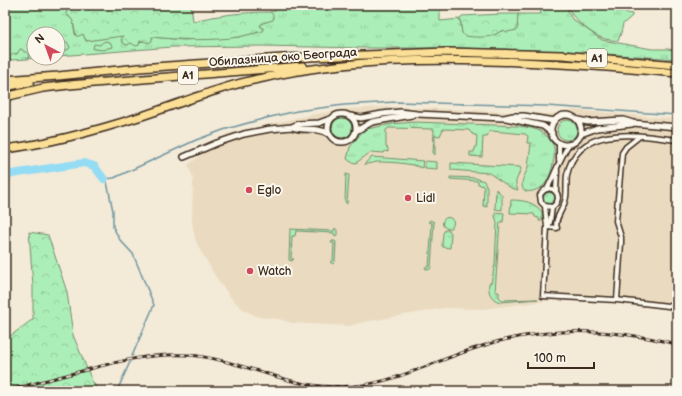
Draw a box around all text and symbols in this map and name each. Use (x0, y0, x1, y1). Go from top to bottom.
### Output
north arrow (26, 26, 66, 66)
text: N (32, 31, 47, 46)
street label: Обилазница око Београда (208, 45, 358, 70)
road number: A1 (587, 49, 607, 67)
road number: A1 (178, 66, 198, 84)
place label: Eglo (257, 183, 281, 198)
marker: Eglo (244, 185, 254, 195)
place label: Lidl (416, 191, 435, 206)
marker: Lidl (403, 193, 413, 203)
place label: Watch (258, 264, 292, 279)
marker: Watch (245, 266, 255, 276)
scale bar (528, 344, 594, 370)
text: 100 m (534, 351, 566, 366)

